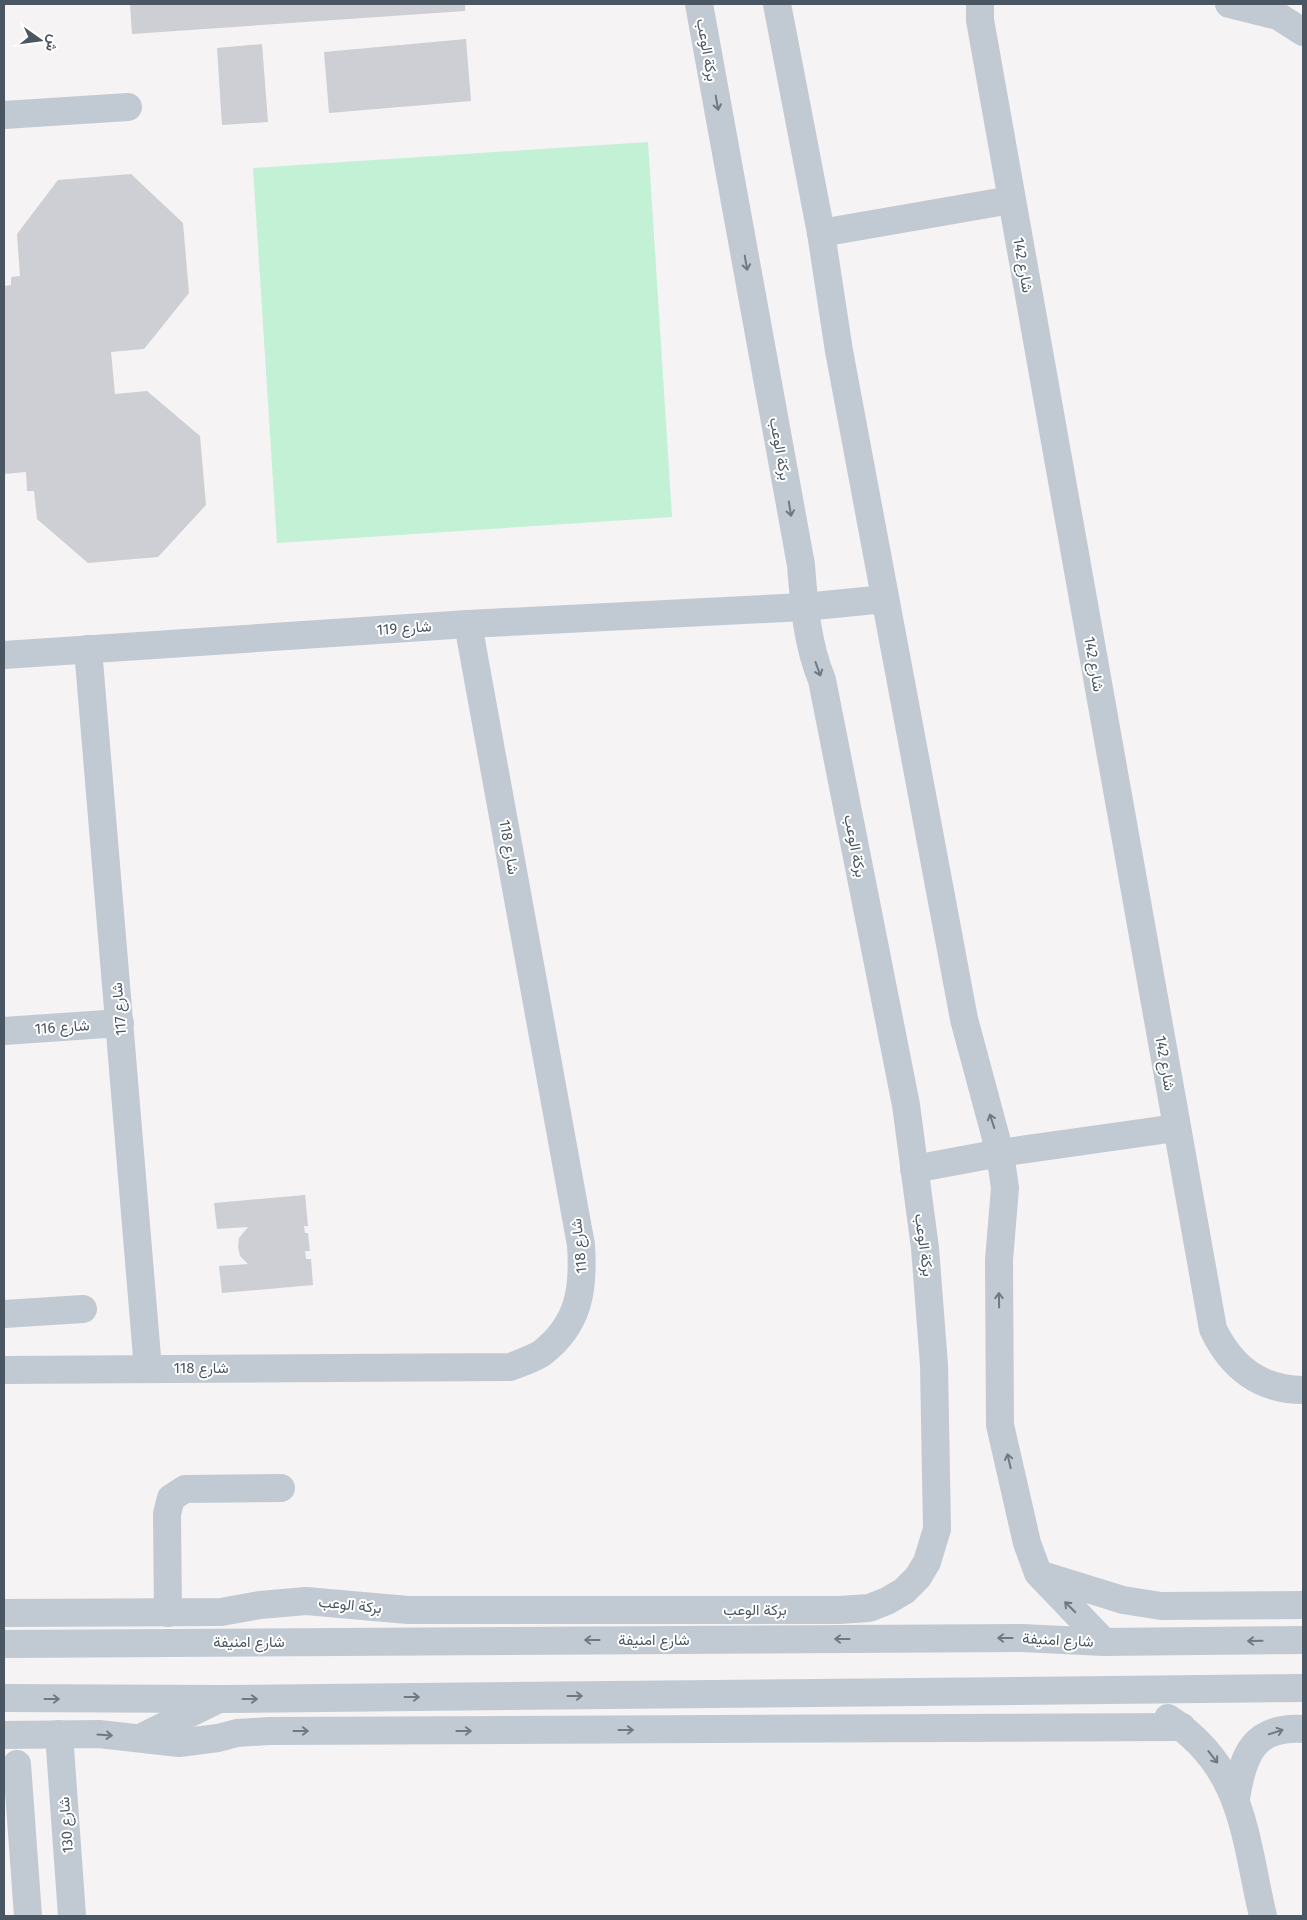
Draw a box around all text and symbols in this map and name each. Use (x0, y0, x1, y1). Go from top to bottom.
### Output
north arrow (15, 15, 65, 65)
street label: بركة الوعب (693, 17, 721, 83)
text: ش (42, 33, 62, 53)
one-way arrow (712, 95, 722, 111)
street label: شارع 142 (1007, 236, 1037, 295)
one-way arrow (742, 255, 751, 271)
street label: بركة الوعب (766, 416, 794, 482)
one-way arrow (785, 501, 795, 517)
street label: شارع 119 (376, 617, 432, 641)
street label: شارع 142 (1078, 635, 1108, 694)
one-way arrow (814, 661, 823, 676)
street label: بركة الوعب (840, 813, 870, 879)
street label: شارع 118 (493, 818, 523, 876)
street label: شارع 117 (108, 981, 132, 1036)
street label: شارع 116 (34, 1016, 90, 1040)
street label: شارع 142 (1149, 1034, 1179, 1093)
one-way arrow (987, 1114, 996, 1130)
street label: بركة الوعب (911, 1212, 937, 1278)
street label: شارع 118 (567, 1217, 593, 1274)
one-way arrow (994, 1292, 1004, 1308)
street label: شارع 118 (173, 1359, 229, 1379)
one-way arrow (1004, 1454, 1013, 1470)
street label: بركة الوعب (317, 1593, 383, 1617)
street label: بركة الوعب (723, 1601, 787, 1619)
one-way arrow (1064, 1602, 1076, 1614)
street label: شارع امنيفة (1022, 1629, 1094, 1653)
street label: شارع امنيفة (618, 1631, 690, 1651)
street label: شارع امنيفة (213, 1633, 285, 1653)
one-way arrow (997, 1633, 1013, 1643)
one-way arrow (834, 1634, 850, 1644)
one-way arrow (584, 1635, 600, 1645)
one-way arrow (1247, 1636, 1263, 1645)
one-way arrow (566, 1691, 583, 1701)
one-way arrow (404, 1693, 420, 1702)
one-way arrow (44, 1694, 60, 1704)
one-way arrow (242, 1694, 258, 1704)
one-way arrow (618, 1725, 634, 1735)
one-way arrow (292, 1726, 309, 1736)
one-way arrow (455, 1726, 471, 1735)
one-way arrow (1268, 1726, 1284, 1736)
one-way arrow (97, 1730, 113, 1739)
one-way arrow (1207, 1750, 1218, 1763)
street label: شارع 130 (55, 1796, 79, 1854)

